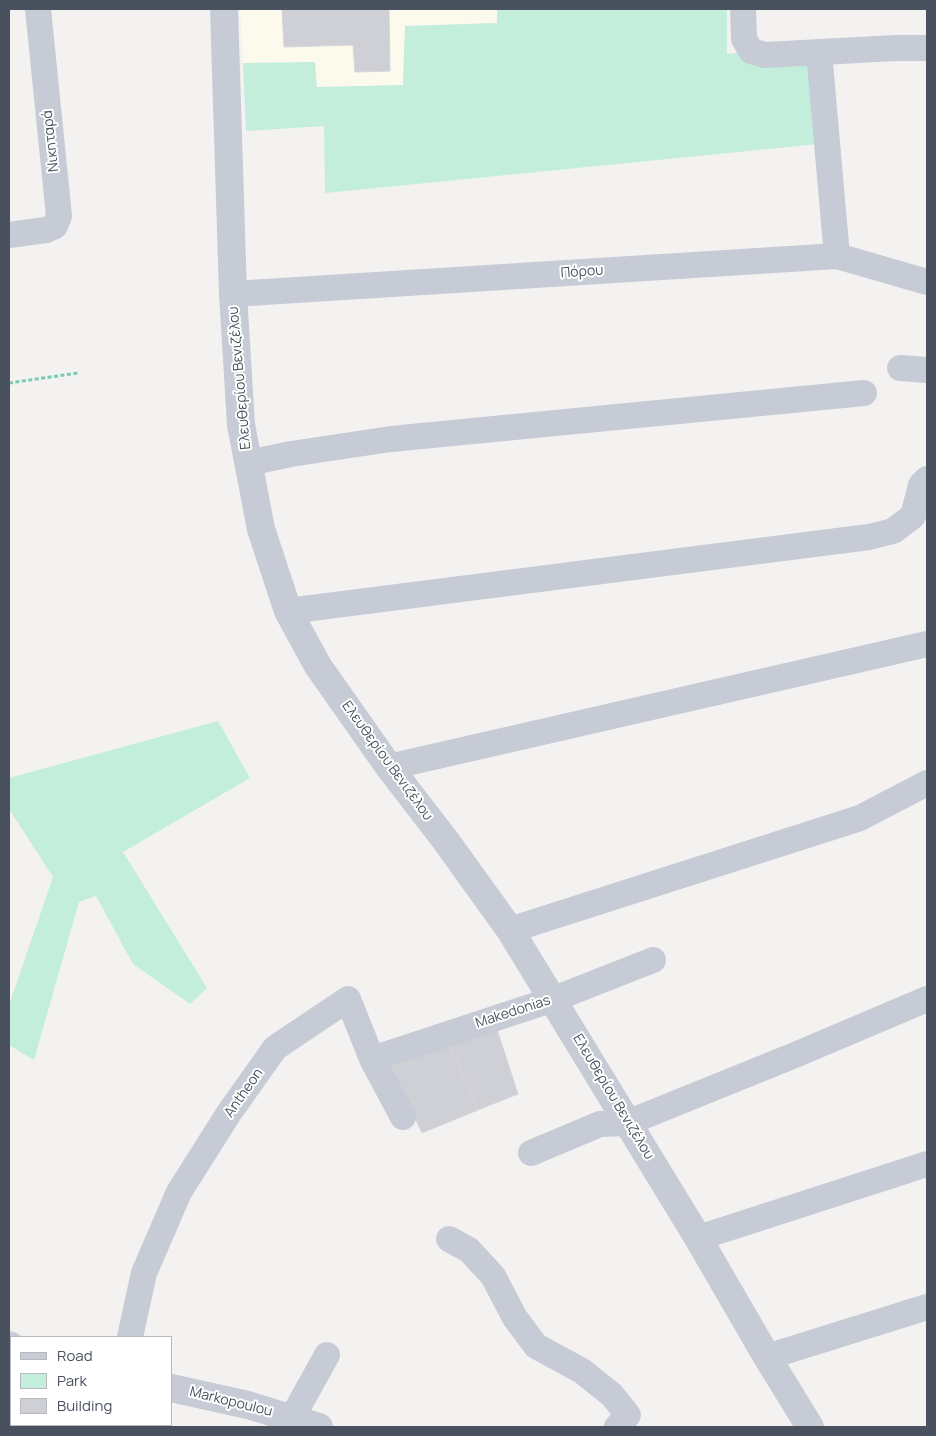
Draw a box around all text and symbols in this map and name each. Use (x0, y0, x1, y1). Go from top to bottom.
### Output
street label: Νικηταρά (39, 109, 63, 173)
street label: Πόρου (560, 262, 604, 282)
street label: Ελευθερίου Βενιζέλου (225, 306, 255, 450)
street label: Ελευθερίου Βενιζέλου (338, 698, 436, 824)
street label: Makedonias (473, 992, 553, 1032)
street label: Ελευθερίου Βενιζέλου (569, 1031, 657, 1163)
street label: Antheon (221, 1065, 267, 1121)
legend (10, 1336, 172, 1426)
text: Road (57, 1345, 93, 1366)
text: Park (57, 1370, 87, 1391)
street label: Markopoulou (188, 1384, 274, 1420)
text: Building (57, 1395, 112, 1416)

